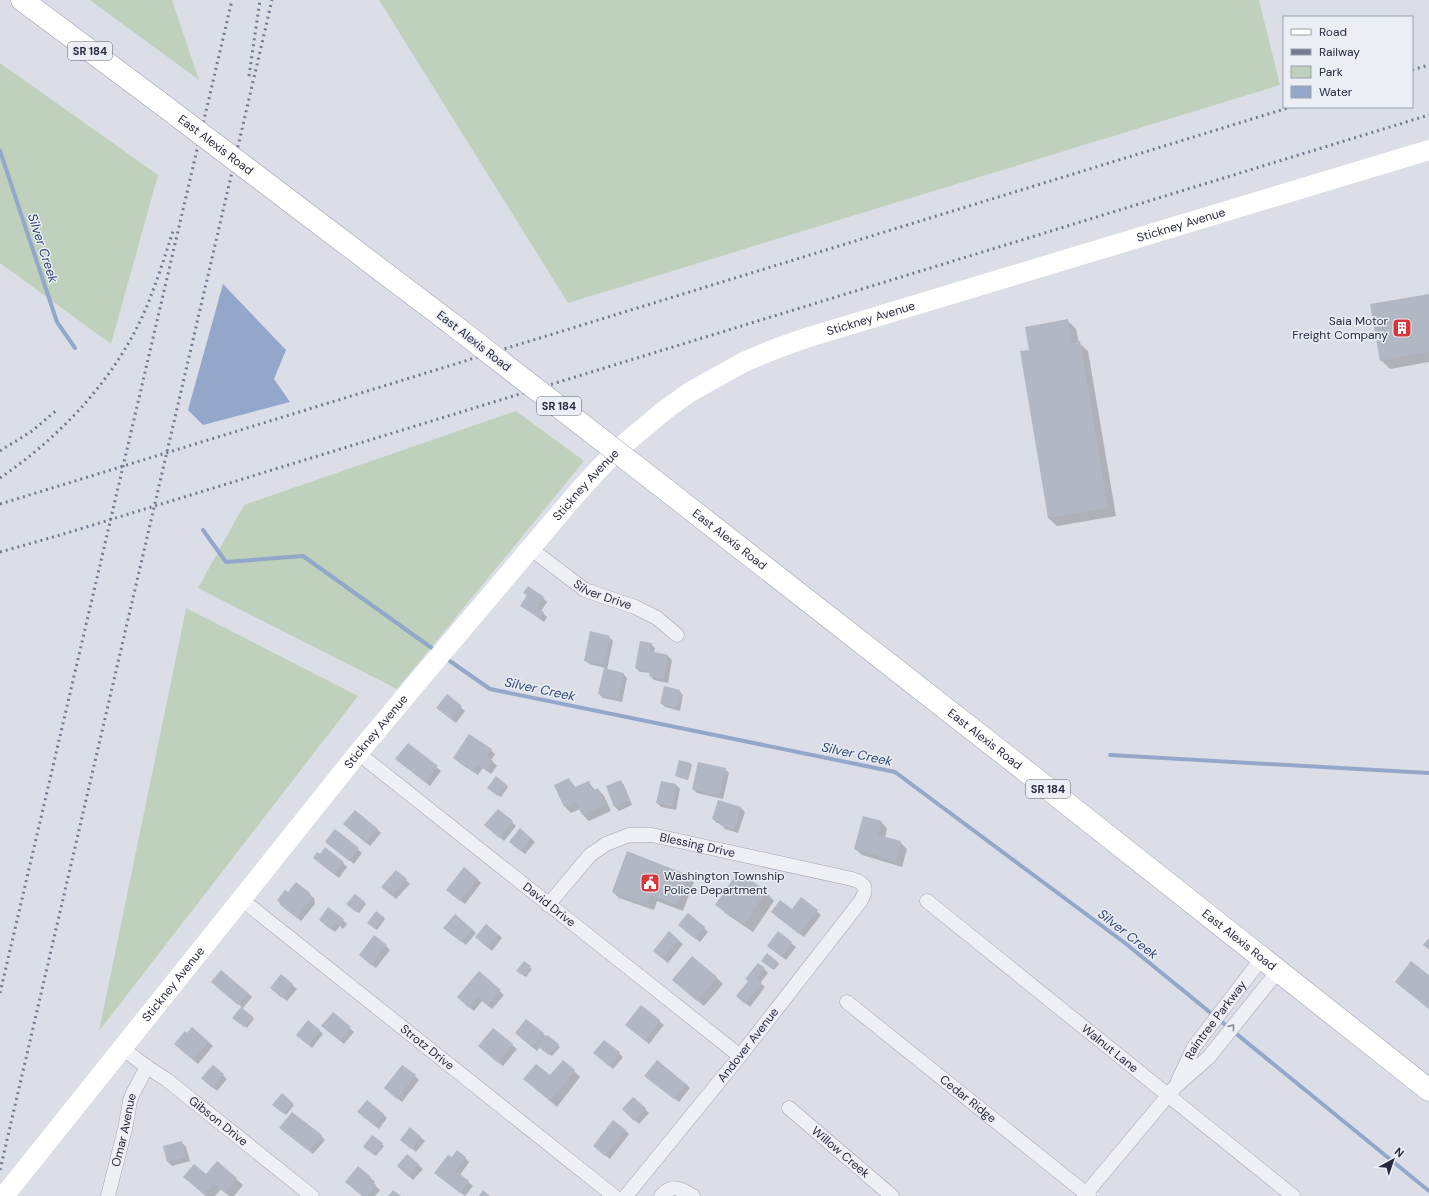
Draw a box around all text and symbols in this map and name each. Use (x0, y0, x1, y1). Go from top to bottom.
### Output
legend (1283, 16, 1413, 108)
text: Road (1319, 24, 1347, 40)
road number: SR 184 (68, 42, 112, 60)
text: Railway (1319, 44, 1360, 60)
text: Park (1319, 64, 1343, 80)
text: Water (1319, 84, 1353, 100)
street label: East Alexis Road (175, 111, 256, 179)
street label: Stickney Avenue (1135, 204, 1227, 246)
water label: Silver Creek (24, 211, 62, 285)
street label: Stickney Avenue (825, 297, 917, 339)
street label: East Alexis Road (434, 307, 514, 375)
place label: Saia Motor Freight Company (1292, 313, 1389, 343)
building icon: Saia Motor Freight Company (1391, 317, 1413, 339)
road number: SR 184 (537, 397, 581, 415)
street label: Stickney Avenue (549, 445, 623, 524)
street label: East Alexis Road (689, 505, 770, 574)
street label: Silver Drive (570, 576, 634, 613)
water label: Silver Creek (503, 673, 577, 705)
street label: Stickney Avenue (341, 691, 412, 772)
street label: East Alexis Road (944, 705, 1025, 773)
water label: Silver Creek (820, 738, 894, 770)
road number: SR 184 (1026, 780, 1070, 798)
street label: Blessing Drive (658, 829, 737, 861)
place label: Washington Township Police Department (664, 868, 785, 898)
public building icon: Washington Township Police Department (639, 872, 661, 894)
street label: David Drive (520, 879, 579, 931)
water label: Silver Creek (1094, 905, 1162, 963)
street label: East Alexis Road (1199, 906, 1280, 974)
street label: Stickney Avenue (138, 943, 208, 1025)
street label: Raintree Parkway (1181, 977, 1250, 1062)
street label: Andover Avenue (714, 1004, 782, 1086)
street label: Strotz Drive (397, 1021, 458, 1074)
street label: Walnut Lane (1078, 1021, 1142, 1076)
one-way arrow (1228, 1025, 1235, 1032)
street label: Cedar Ridge (936, 1071, 1000, 1127)
street label: Omar Avenue (108, 1091, 140, 1168)
street label: Gibson Drive (186, 1093, 251, 1150)
street label: Willow Creek (808, 1123, 873, 1182)
north arrow (1373, 1140, 1413, 1180)
text: N (1392, 1144, 1407, 1160)

